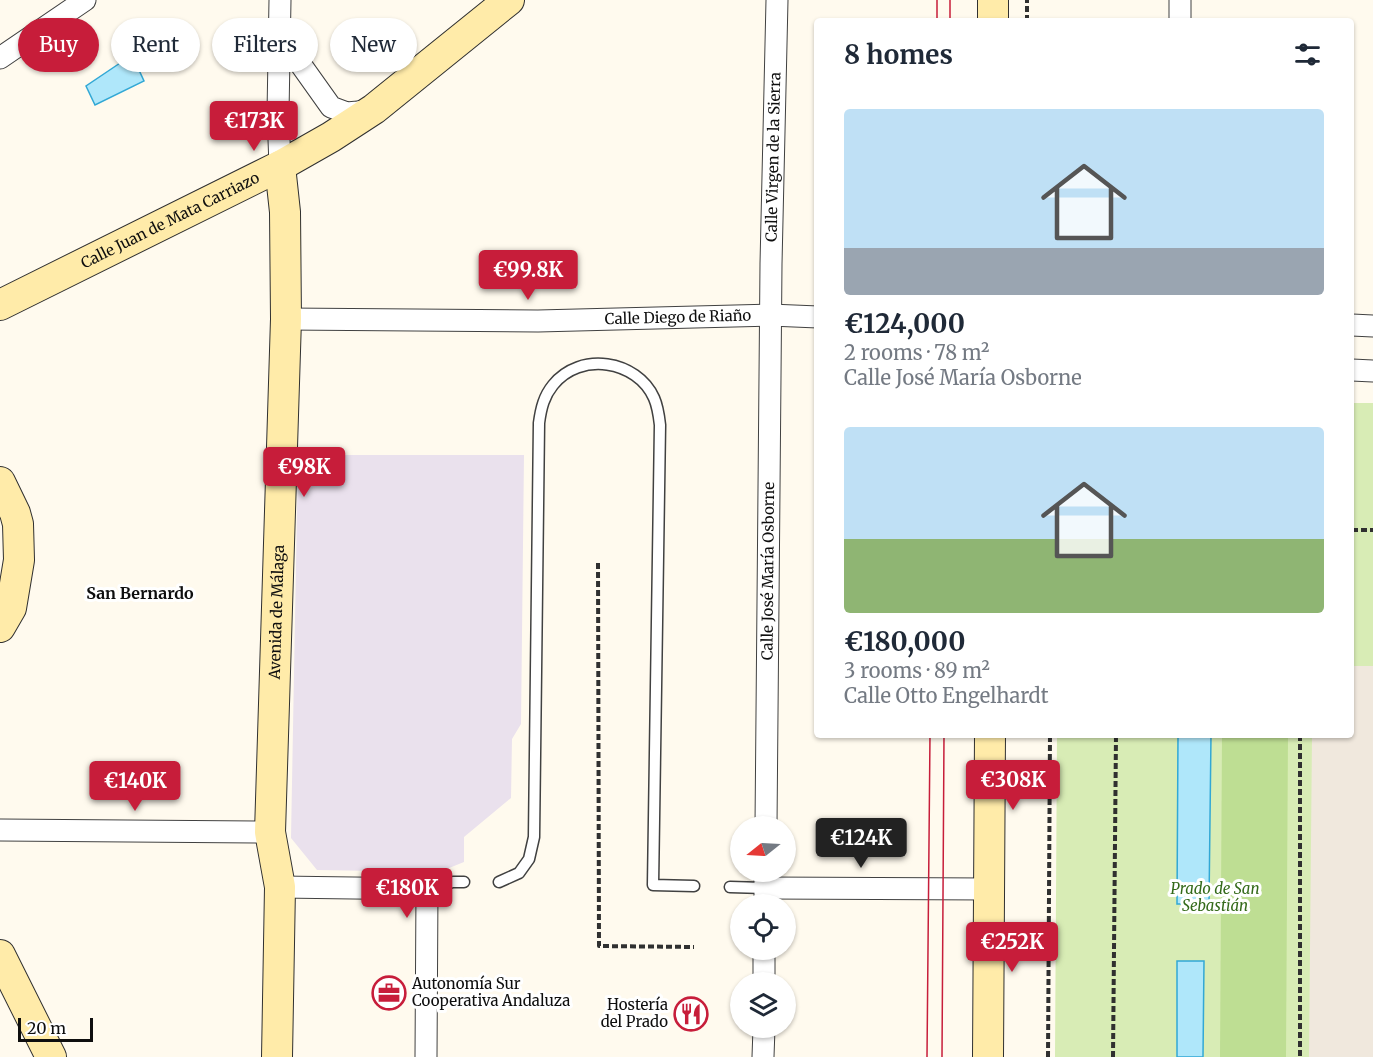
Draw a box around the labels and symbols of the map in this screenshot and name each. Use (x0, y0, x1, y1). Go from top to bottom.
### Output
street label: Calle Virgen de la Sierra (762, 72, 784, 242)
pin: €173K (212, 101, 296, 152)
street label: Calle Juan de Mata Carriazo (77, 168, 263, 272)
pin: €99.8K (479, 250, 577, 301)
street label: Calle Diego de Riaño (604, 305, 752, 328)
pin: €98K (268, 447, 340, 498)
street label: Calle José María Osborne (757, 482, 778, 660)
street label: Avenida de Málaga (265, 544, 288, 681)
district label: San Bernardo (86, 583, 194, 603)
pin: €308K (971, 760, 1055, 811)
pin: €140K (93, 761, 177, 812)
north arrow (730, 816, 796, 882)
pin: €124K (819, 818, 903, 869)
pin: €180K (365, 868, 449, 919)
park label: Prado de San Sebastián (1170, 879, 1260, 915)
pin: €252K (970, 922, 1054, 973)
place label: Autonomía Sur Cooperativa Andaluza (411, 974, 570, 1010)
office icon: Autonomía Sur Cooperativa Andaluza (371, 975, 407, 1011)
place label: Hostería del Prado (601, 995, 668, 1031)
restaurant icon: Hostería del Prado (673, 996, 709, 1032)
scale bar (18, 1015, 93, 1042)

